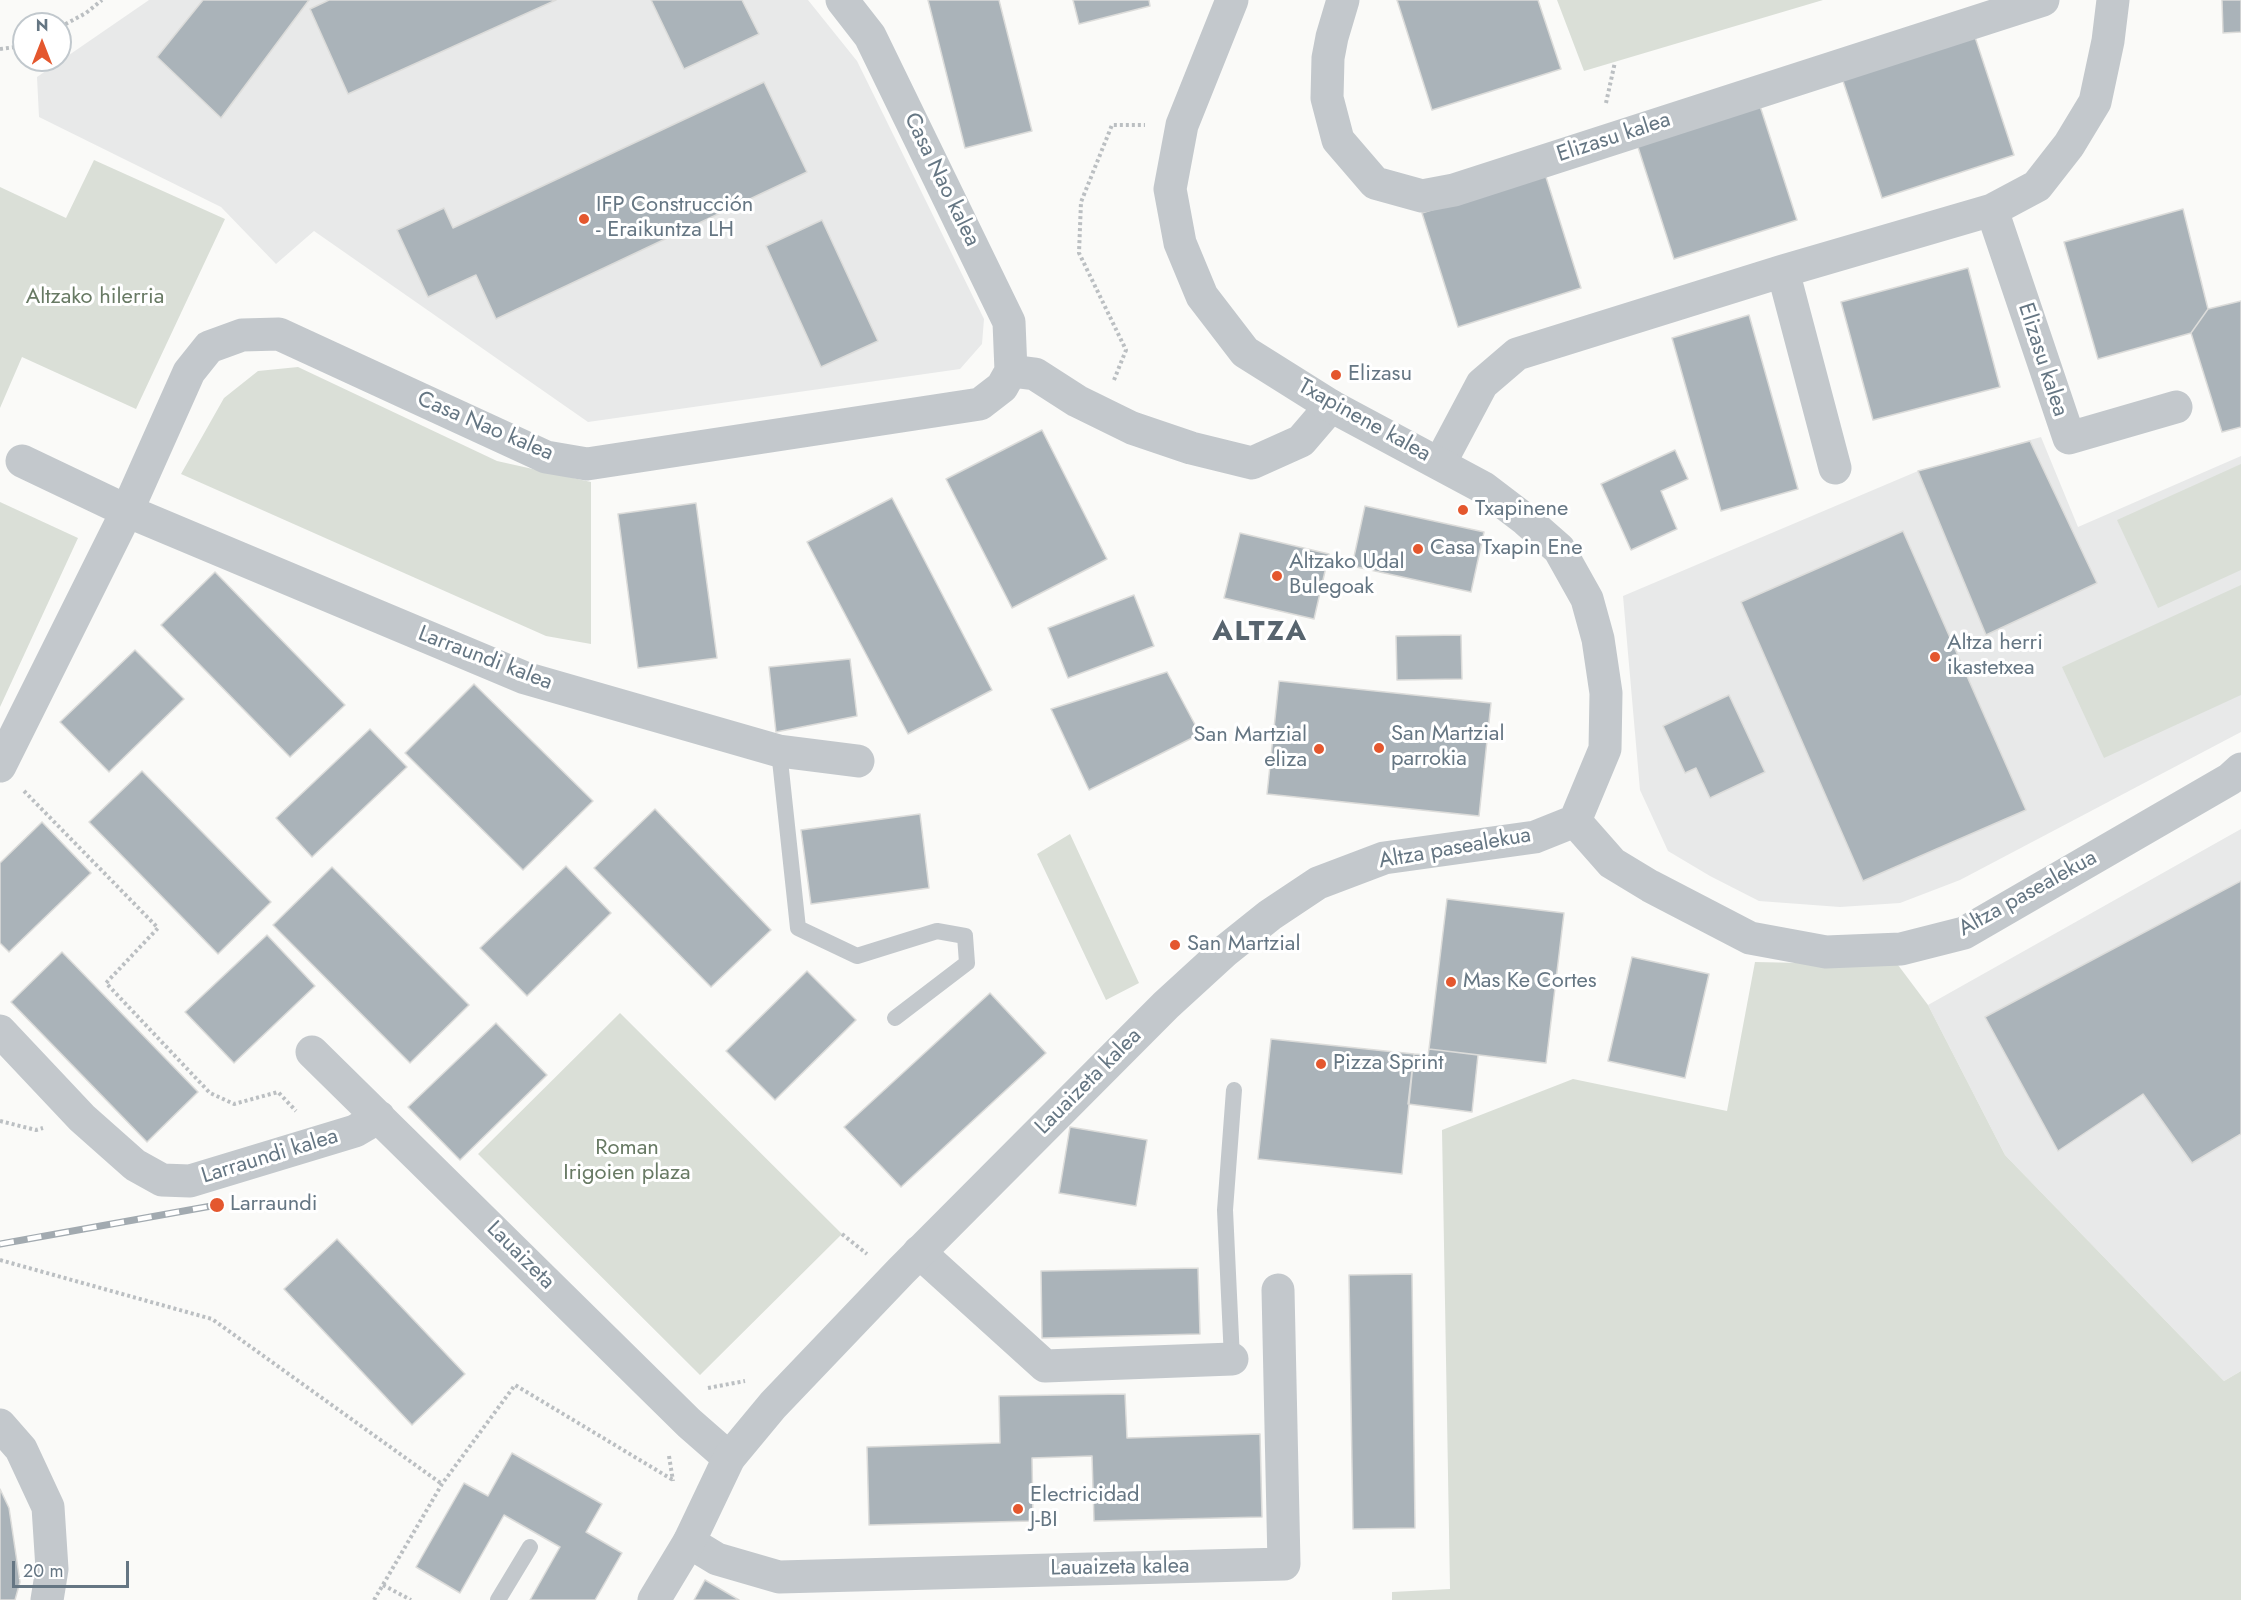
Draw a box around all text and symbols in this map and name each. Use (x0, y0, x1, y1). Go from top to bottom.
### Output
north arrow (12, 12, 72, 72)
text: N (36, 14, 48, 37)
street label: Elizasu kalea (1554, 107, 1674, 169)
street label: Casa Nao kalea (897, 109, 985, 251)
place label: IFP Construcción - Eraikuntza LH (596, 193, 753, 244)
marker: IFP Construcción - Eraikuntza LH (577, 212, 591, 226)
park label: Altzako hilerria (26, 285, 164, 311)
street label: Elizasu kalea (2011, 300, 2073, 420)
place label: Elizasu (1348, 362, 1412, 388)
marker: Elizasu (1329, 368, 1343, 382)
street label: Txapinene kalea (1293, 374, 1435, 468)
street label: Casa Nao kalea (413, 386, 557, 468)
place label: Txapinene (1475, 497, 1568, 523)
marker: Txapinene (1456, 503, 1470, 517)
place label: Casa Txapin Ene (1430, 536, 1582, 562)
marker: Casa Txapin Ene (1411, 542, 1425, 556)
place label: Altzako Udal Bulegoak (1289, 550, 1404, 602)
marker: Altzako Udal Bulegoak (1270, 569, 1284, 583)
district label: ALTZA (1212, 616, 1308, 650)
street label: Larraundi kalea (414, 621, 556, 697)
place label: Altza herri ikastetxea (1947, 631, 2043, 682)
marker: Altza herri ikastetxea (1928, 650, 1942, 664)
place label: San Martzial parrokia (1391, 722, 1504, 774)
place label: San Martzial eliza (1194, 723, 1307, 774)
marker: San Martzial parrokia (1372, 741, 1386, 755)
marker: San Martzial eliza (1312, 742, 1326, 756)
street label: Altza pasealekua (1377, 823, 1533, 875)
street label: Altza pasealekua (1954, 845, 2102, 943)
place label: San Martzial (1187, 932, 1300, 958)
marker: San Martzial (1168, 938, 1182, 952)
place label: Mas Ke Cortes (1463, 969, 1597, 995)
marker: Mas Ke Cortes (1444, 975, 1458, 989)
street label: Lauaizeta kalea (1030, 1023, 1148, 1141)
place label: Pizza Sprint (1333, 1051, 1444, 1077)
marker: Pizza Sprint (1314, 1057, 1328, 1071)
street label: Larraundi kalea (199, 1124, 341, 1190)
park label: Roman Irigoien plaza (563, 1136, 691, 1188)
place label: Larraundi (230, 1192, 318, 1218)
marker: Larraundi (208, 1196, 226, 1214)
street label: Lauaizeta (481, 1217, 559, 1295)
place label: Electricidad J-BI (1030, 1483, 1139, 1534)
marker: Electricidad J-BI (1011, 1502, 1025, 1516)
scale bar (15, 1549, 132, 1587)
street label: Lauaizeta kalea (1050, 1554, 1190, 1582)
text: 20 m (23, 1558, 63, 1584)

